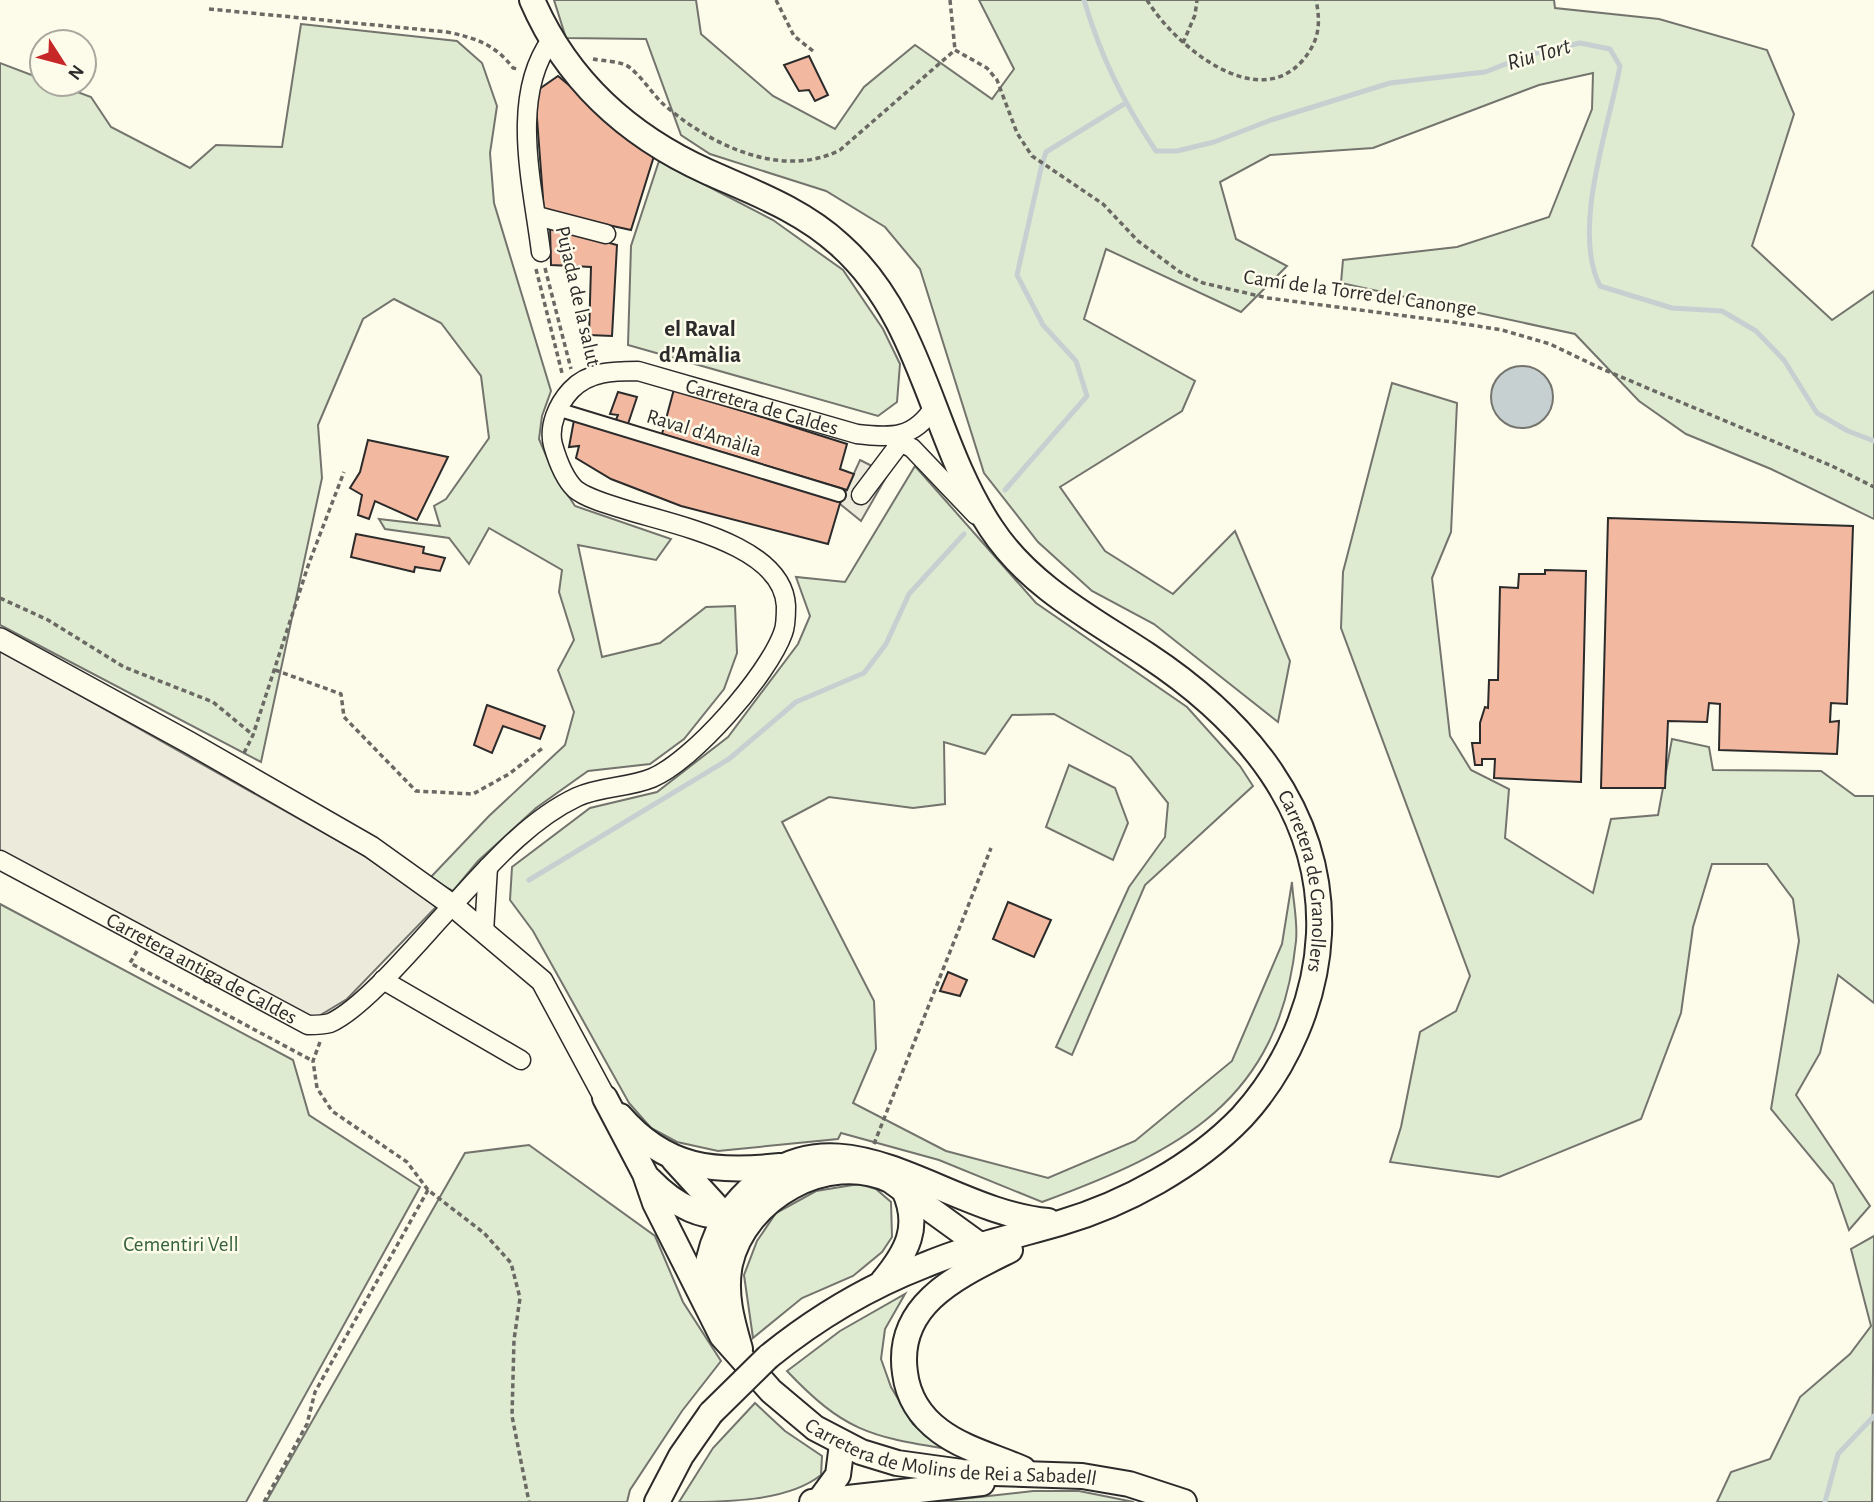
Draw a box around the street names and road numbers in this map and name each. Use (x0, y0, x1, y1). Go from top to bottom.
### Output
street label: Pujada de la salut (552, 224, 604, 368)
street label: Camí de la Torre del Canonge (1242, 266, 1478, 320)
street label: Carretera de Caldes (683, 375, 841, 439)
street label: Raval d'Amàlia (644, 406, 764, 461)
street label: Carretera de Granollers (1274, 786, 1330, 974)
street label: Carretera antiga de Caldes (103, 909, 301, 1028)
street label: Carretera de Molins de Rei a Sabadell (801, 1414, 1098, 1489)

